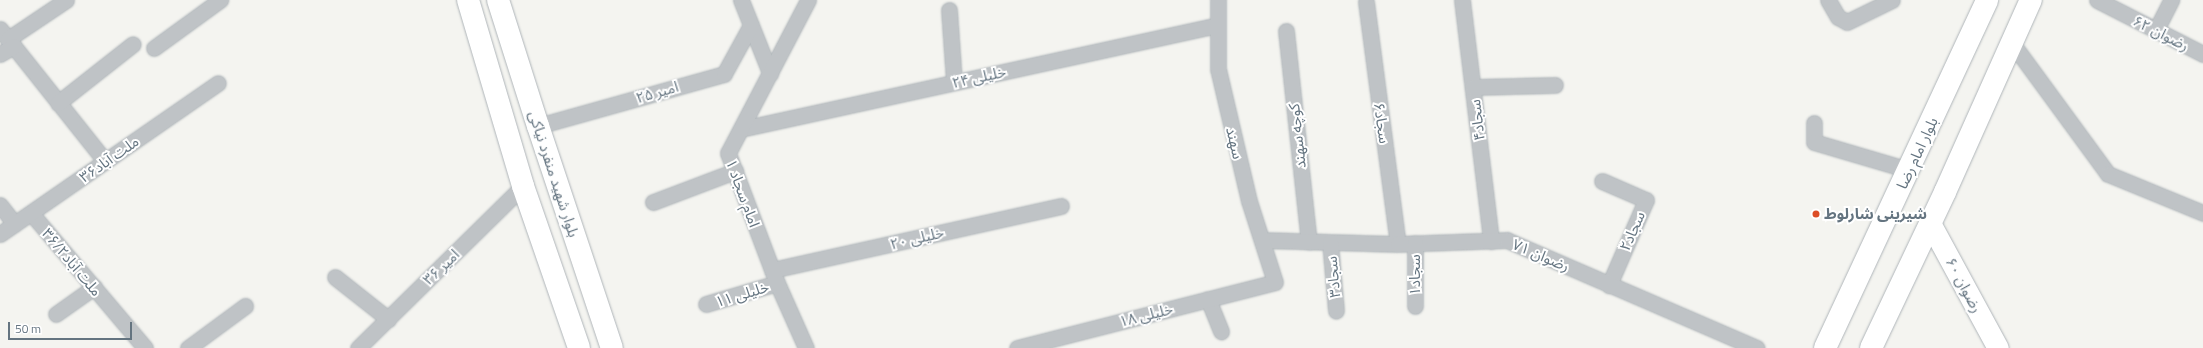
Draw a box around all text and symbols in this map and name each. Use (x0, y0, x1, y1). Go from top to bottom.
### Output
street label: رضوان ۶۲ (2130, 11, 2192, 55)
street label: خلیلی ۲۴ (950, 62, 1008, 92)
street label: امیر ۲۵ (634, 77, 680, 107)
street label: سجاد۴ (1466, 98, 1488, 142)
street label: سجاد۶ (1370, 101, 1394, 145)
street label: كوچه سهند (1285, 103, 1309, 169)
street label: بلوار شهید منفرد نیاکی (525, 109, 583, 239)
street label: بلوار امام رضا (1893, 114, 1941, 192)
street label: سهند (1223, 125, 1247, 161)
street label: ملت آباد۳۶ (76, 132, 142, 186)
street label: امام سجاد ۱ (722, 157, 764, 229)
place label: شیرینی شارلوط (1824, 205, 1927, 223)
street label: سجاد۲ (1615, 208, 1649, 254)
marker: شیرینی شارلوط (1811, 209, 1821, 219)
street label: خلیلی ۲۰ (888, 223, 946, 253)
street label: ملت آباد۳۶/۲ (38, 224, 106, 300)
street label: رضوان ۷۱ (1510, 235, 1572, 275)
street label: امیر ۳۶ (419, 245, 463, 289)
street label: سجاد۱ (1406, 254, 1424, 296)
street label: رضوان ۶۰ (1942, 254, 1986, 316)
street label: سجاد۳ (1322, 256, 1344, 298)
street label: خلیلی ۱۱ (713, 277, 771, 311)
street label: خلیلی ۱۸ (1117, 300, 1175, 330)
scale bar (10, 314, 134, 340)
text: 50 m (15, 319, 41, 338)

